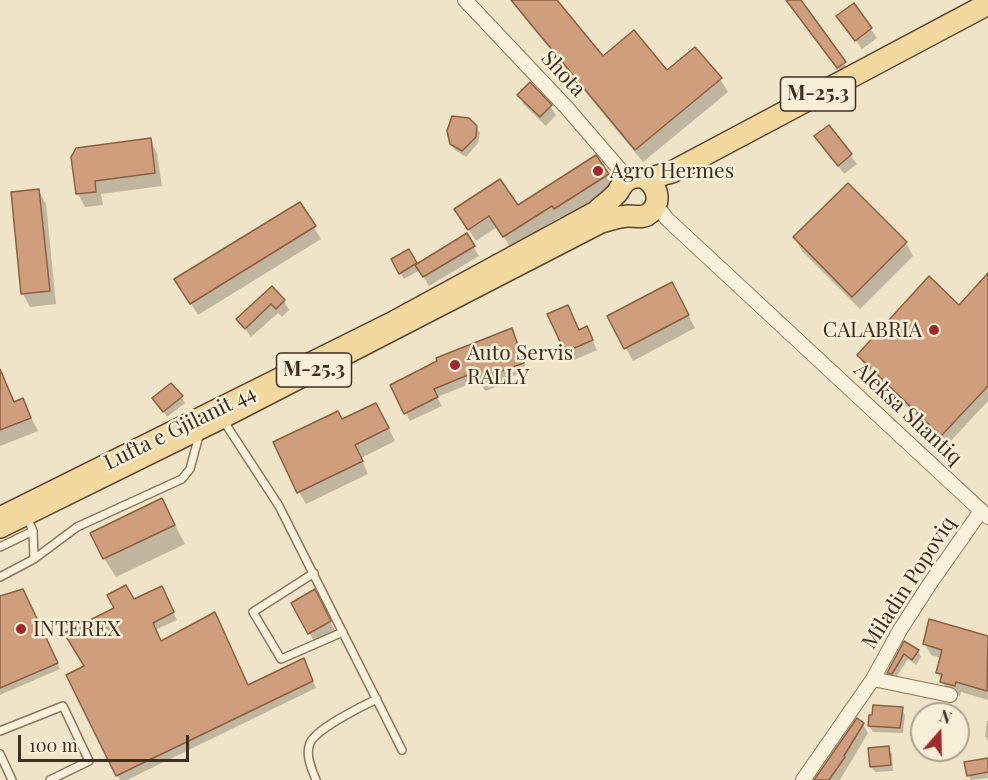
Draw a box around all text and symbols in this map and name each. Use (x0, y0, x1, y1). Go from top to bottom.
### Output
street label: Shota (536, 46, 590, 102)
road number: M-25.3 (780, 77, 856, 111)
place label: Agro Hermes (610, 158, 734, 184)
marker: Agro Hermes (591, 164, 605, 178)
place label: CALABRIA (823, 317, 922, 343)
marker: CALABRIA (927, 323, 941, 337)
place label: Auto Servis RALLY (467, 340, 573, 390)
road number: M-25.3 (276, 353, 352, 387)
marker: Auto Servis RALLY (448, 358, 462, 372)
street label: Aleksa Shantiq (849, 358, 967, 470)
street label: Lufta e Gjilanit 44 (100, 380, 260, 476)
street label: Miladin Popoviq (857, 512, 961, 654)
place label: INTEREX (33, 616, 120, 642)
marker: INTEREX (14, 622, 28, 636)
north arrow (910, 702, 970, 762)
text: N (937, 705, 955, 728)
scale bar (21, 723, 192, 761)
text: 100 m (29, 733, 78, 757)

